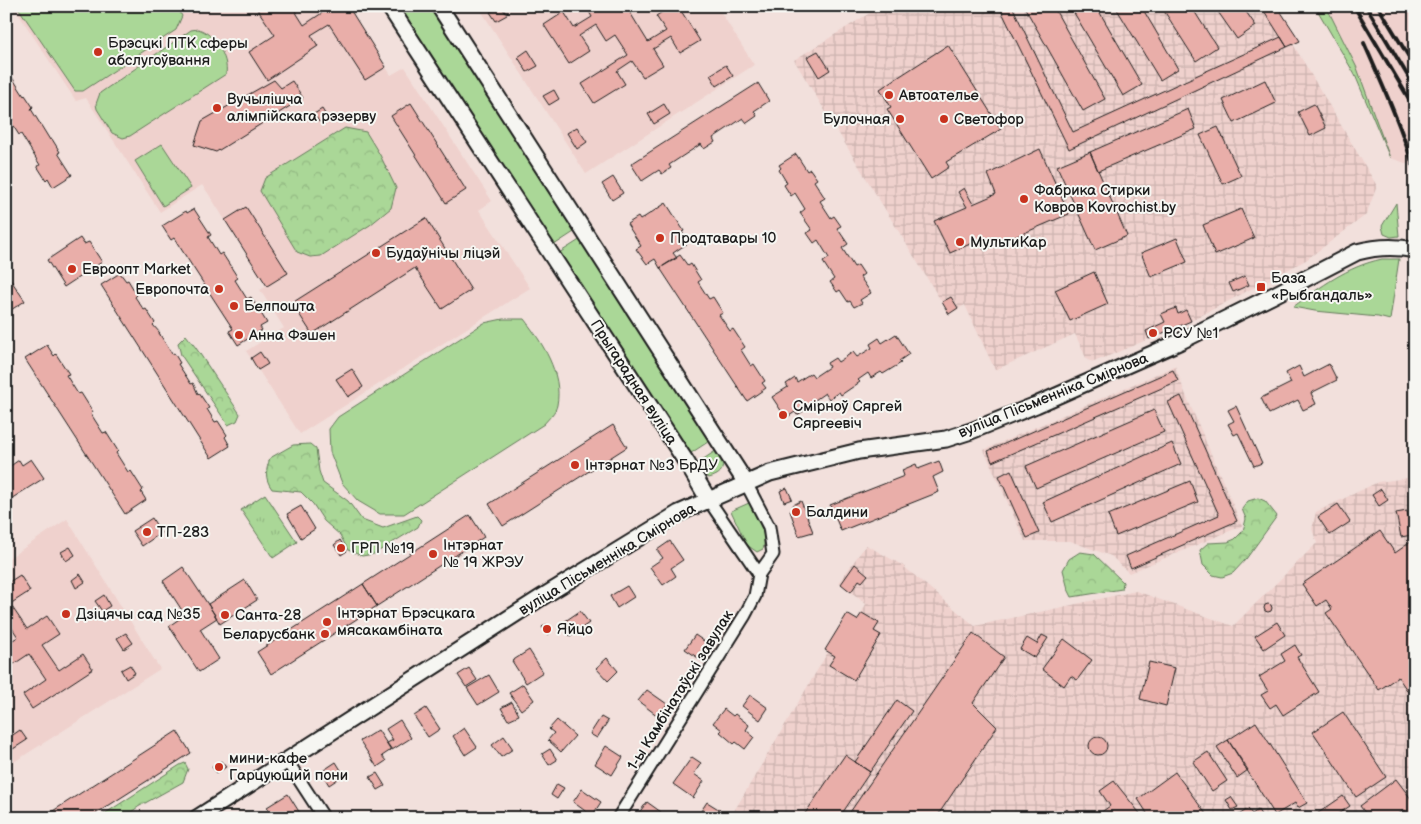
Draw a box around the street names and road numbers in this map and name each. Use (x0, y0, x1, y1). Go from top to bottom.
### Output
street label: Прыгарадная вуліца (586, 316, 681, 449)
street label: вуліца Пісьменніка Смірнова (955, 349, 1151, 442)
street label: вуліца Пісьменніка Смірнова (515, 499, 699, 620)
street label: 1-ы Камбінатаўскі завулак (623, 607, 738, 774)

